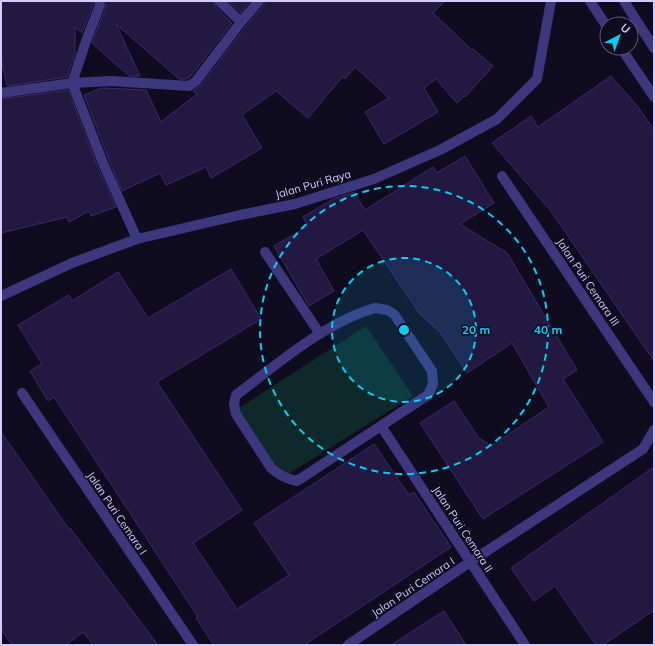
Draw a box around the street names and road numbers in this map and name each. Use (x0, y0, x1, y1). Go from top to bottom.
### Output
street label: Jalan Puri Raya (274, 166, 352, 202)
street label: Jalan Puri Cemara III (553, 235, 623, 329)
street label: Jalan Puri Cemara I (84, 469, 150, 557)
street label: Jalan Puri Cemara II (430, 483, 496, 575)
street label: Jalan Puri Cemara I (369, 554, 457, 620)

